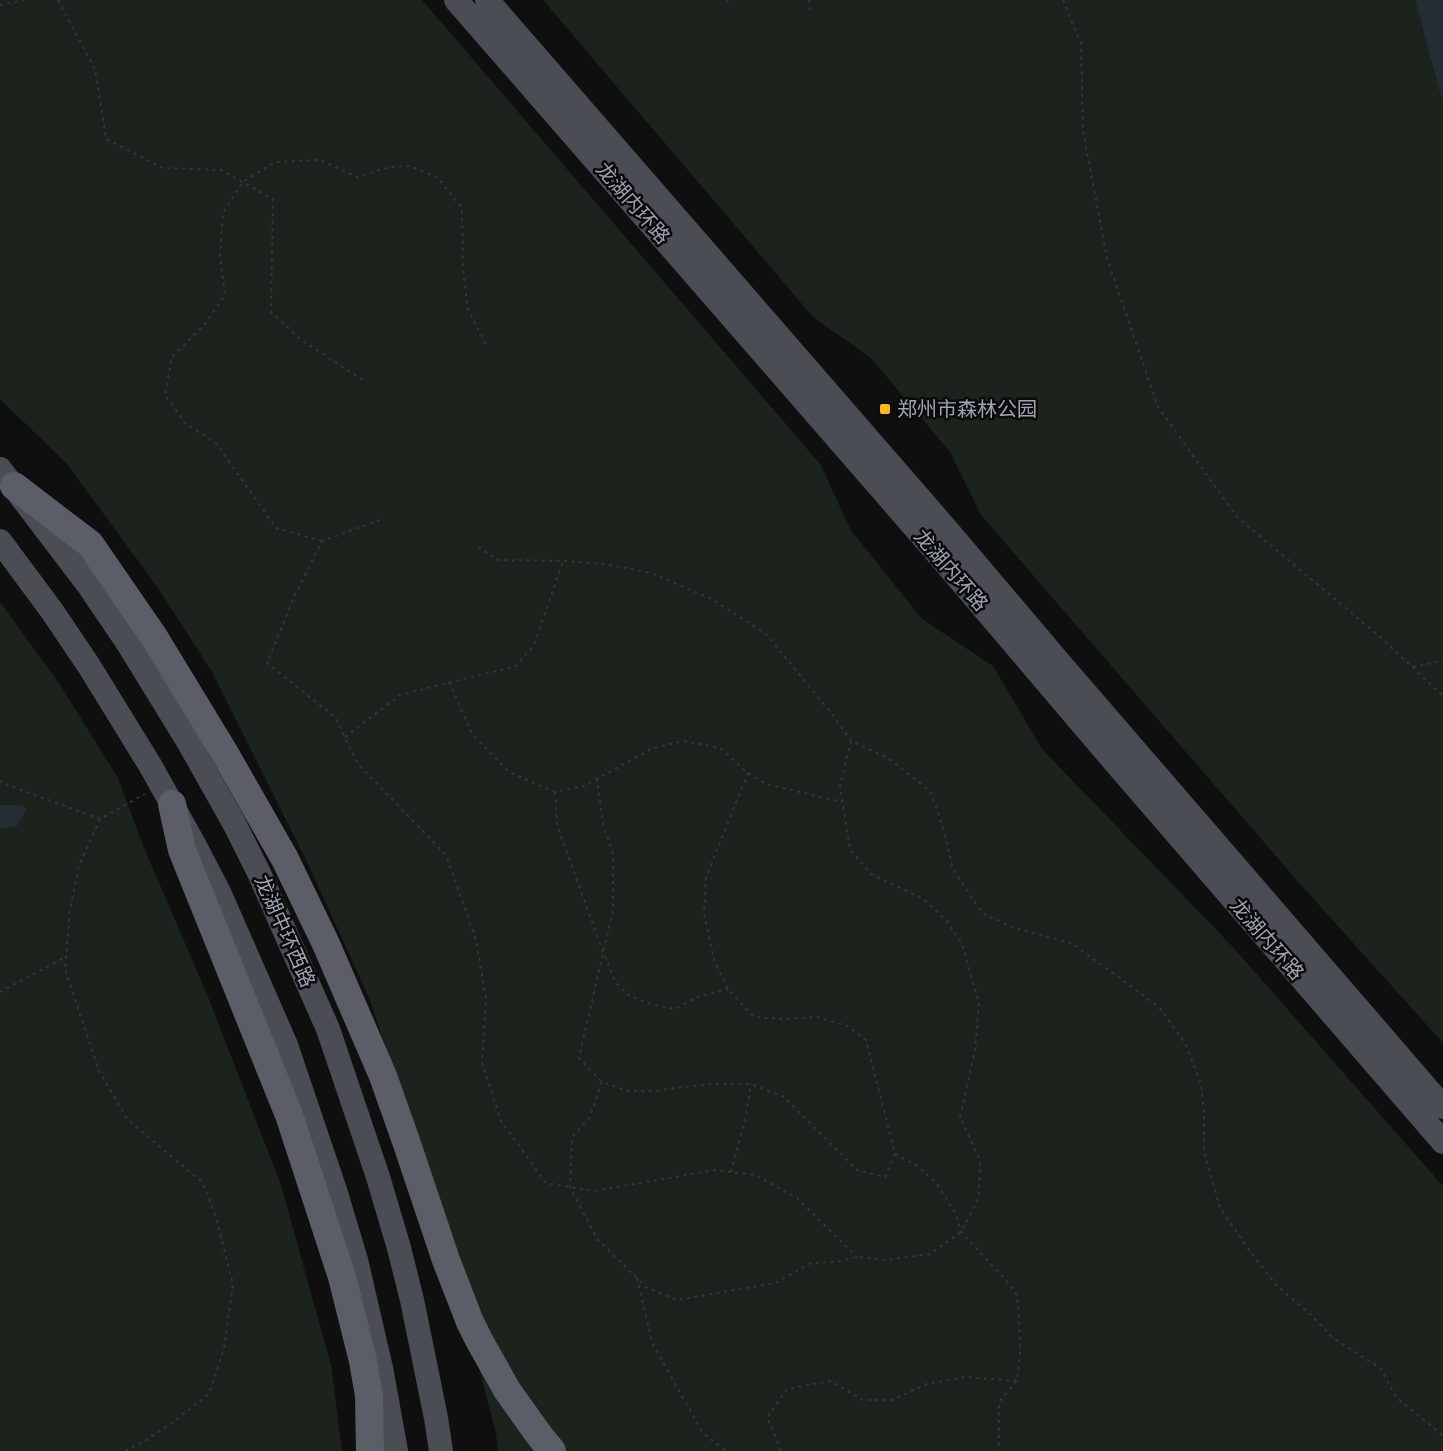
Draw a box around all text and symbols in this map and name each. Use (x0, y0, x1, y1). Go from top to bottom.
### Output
street label: 龙湖内环路 (592, 157, 676, 248)
place label: 郑州市森林公园 (897, 396, 1037, 420)
marker: 郑州市森林公园 (878, 402, 892, 416)
street label: 龙湖内环路 (910, 524, 994, 615)
street label: 龙湖中环西路 (251, 871, 321, 990)
street label: 龙湖内环路 (1226, 893, 1310, 984)

